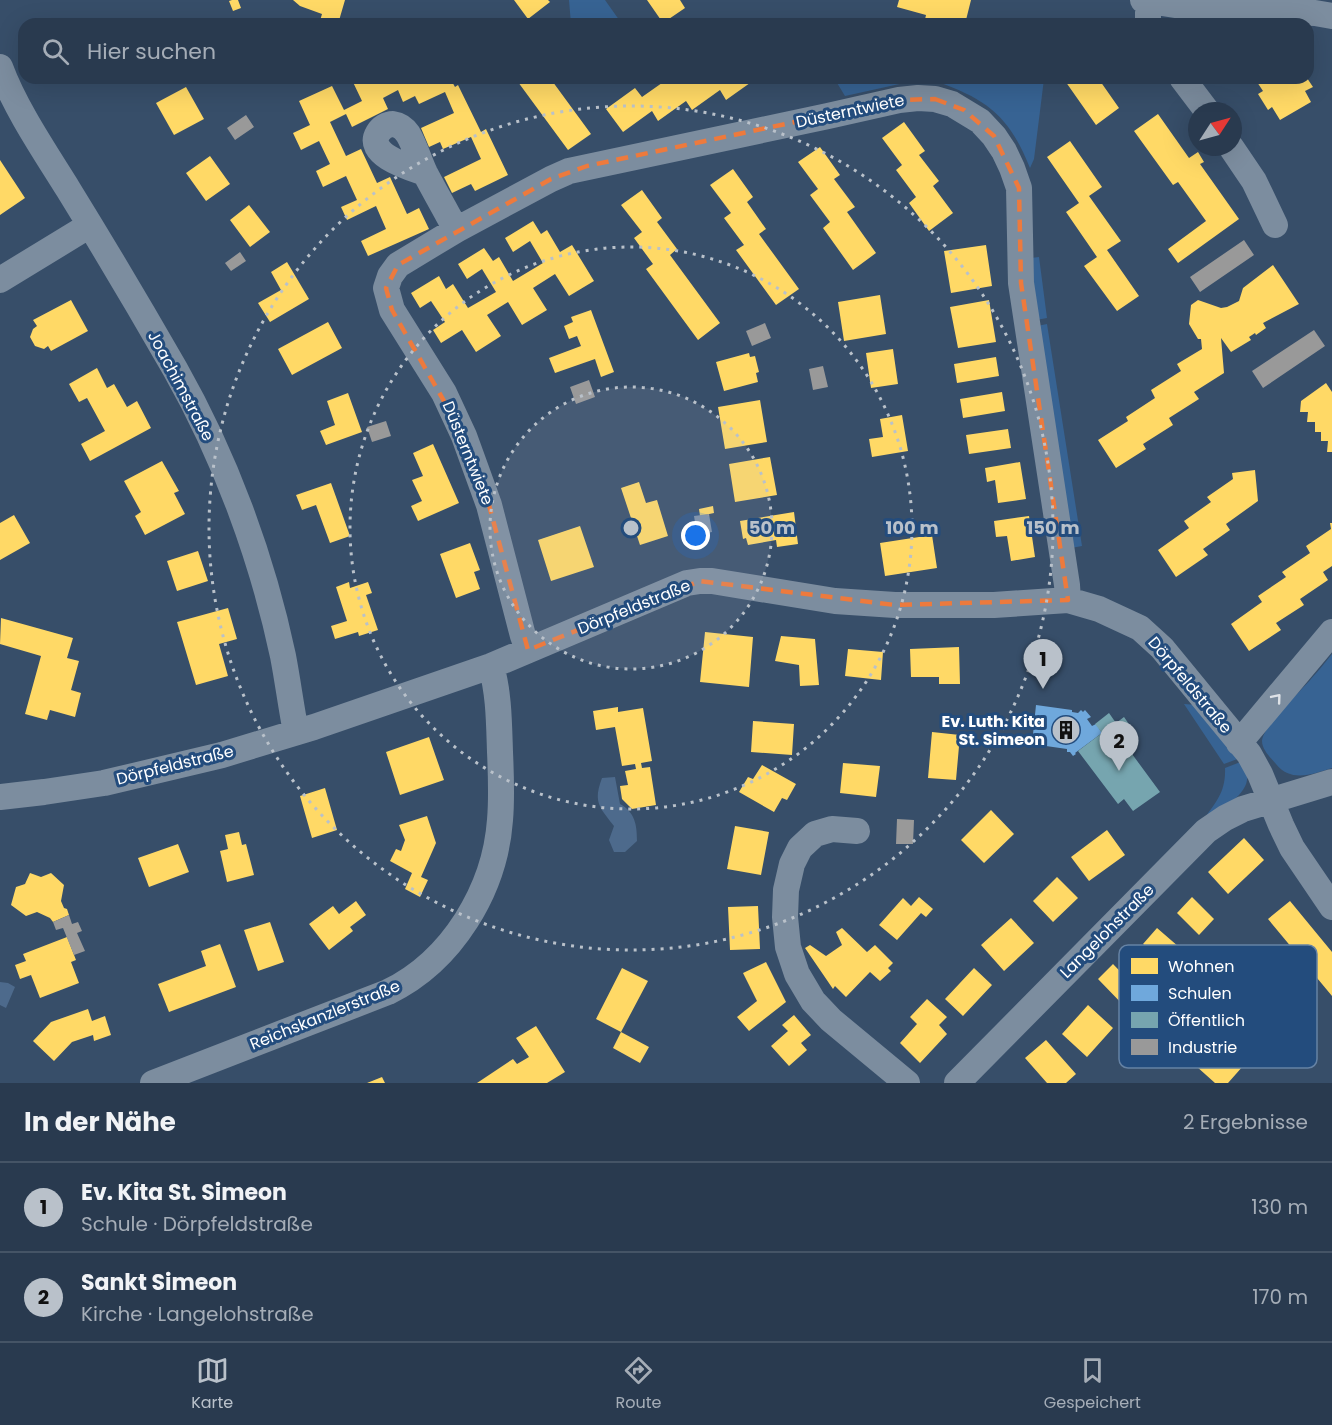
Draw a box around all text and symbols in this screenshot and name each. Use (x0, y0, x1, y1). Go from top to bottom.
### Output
search box (18, 18, 1314, 84)
icon: search (39, 35, 72, 68)
text: Hier suchen (87, 36, 216, 67)
street label: Düsterntwiete (794, 88, 906, 134)
north arrow (1188, 102, 1242, 156)
street label: Joachimstraße (142, 327, 220, 445)
street label: Düsterntwiete (437, 398, 499, 509)
text: 50 m (749, 515, 795, 540)
text: 100 m (885, 515, 939, 540)
text: 150 m (1026, 515, 1080, 540)
centre of rings (621, 518, 641, 538)
your location (681, 521, 710, 550)
street label: Dörpfeldstraße (574, 574, 694, 640)
street label: Dörpfeldstraße (1143, 632, 1237, 738)
pin: 1 (1024, 640, 1062, 689)
one-way arrow (1270, 694, 1281, 705)
place label: Ev. Luth. Kita St. Simeon (942, 710, 1045, 751)
building icon: Ev. Luth. Kita St. Simeon (1050, 714, 1082, 746)
pin: 2 (1100, 722, 1138, 771)
street label: Dörpfeldstraße (114, 739, 236, 791)
street label: Langelohstraße (1055, 879, 1159, 983)
legend (1119, 945, 1317, 1068)
text: Wohnen (1168, 955, 1235, 978)
street label: Reichskanzlerstraße (246, 974, 404, 1056)
text: Schulen (1168, 982, 1232, 1005)
text: Öffentlich (1168, 1009, 1245, 1032)
text: Industrie (1168, 1036, 1237, 1059)
text: In der Nähe (24, 1104, 176, 1140)
text: 2 Ergebnisse (1183, 1108, 1308, 1136)
text: Ev. Kita St. Simeon (81, 1177, 287, 1208)
text: 1 (40, 1193, 47, 1221)
text: 130 m (1251, 1193, 1308, 1221)
text: Schule · Dörpfeldstraße (81, 1210, 313, 1238)
text: Sankt Simeon (81, 1267, 237, 1298)
text: 2 (38, 1283, 49, 1311)
text: 170 m (1252, 1283, 1308, 1311)
text: Kirche · Langelohstraße (81, 1300, 314, 1328)
tab: Karte (191, 1354, 233, 1415)
tab: Route (616, 1354, 662, 1415)
tab: Gespeichert (1044, 1354, 1141, 1415)

